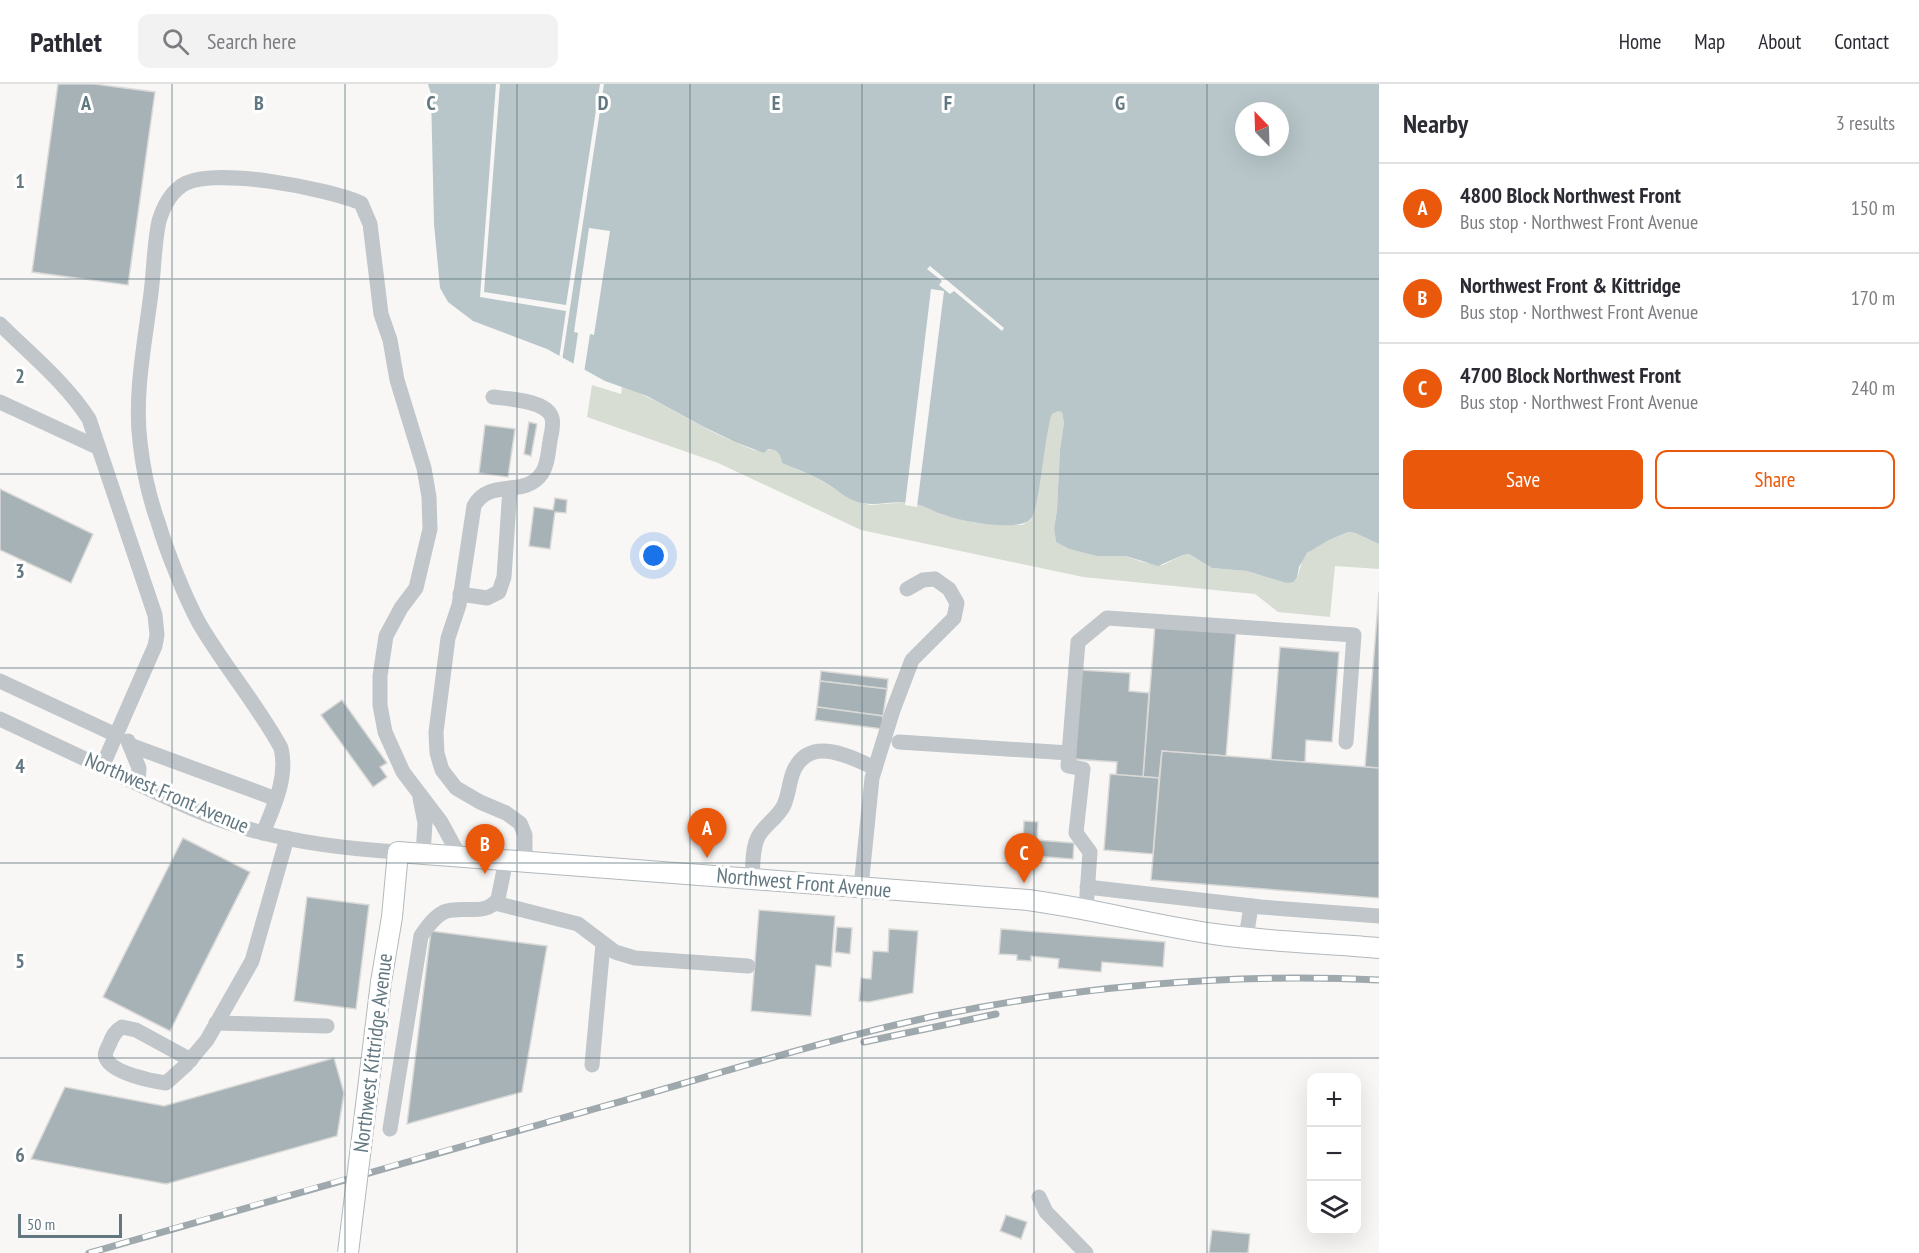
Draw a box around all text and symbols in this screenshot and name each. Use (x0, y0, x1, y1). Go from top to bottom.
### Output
search box (138, 14, 558, 68)
text: Pathlet (30, 23, 102, 60)
icon: search (159, 25, 192, 58)
text: Search here (207, 27, 296, 55)
text: Home (1619, 28, 1661, 55)
text: Map (1694, 28, 1725, 55)
text: About (1758, 28, 1801, 55)
text: Contact (1834, 28, 1889, 55)
text: A (80, 90, 92, 116)
text: B (254, 90, 264, 116)
text: C (426, 90, 436, 116)
text: D (598, 90, 609, 116)
text: E (772, 90, 780, 116)
text: F (944, 90, 952, 116)
text: G (1115, 90, 1125, 116)
north arrow (1235, 102, 1289, 156)
text: Nearby (1403, 107, 1468, 140)
text: 3 results (1836, 110, 1895, 136)
text: 1 (15, 168, 25, 194)
text: 4800 Block Northwest Front (1460, 181, 1681, 209)
text: A (1417, 195, 1428, 221)
text: 150 m (1851, 195, 1895, 221)
text: Bus stop · Northwest Front Avenue (1460, 209, 1698, 235)
text: Northwest Front & Kittridge (1460, 271, 1681, 299)
text: B (1418, 285, 1427, 311)
text: 170 m (1851, 285, 1895, 311)
text: Bus stop · Northwest Front Avenue (1460, 299, 1698, 325)
text: 4700 Block Northwest Front (1460, 361, 1681, 389)
text: 2 (15, 363, 25, 389)
text: C (1418, 375, 1427, 401)
text: 240 m (1851, 375, 1895, 401)
text: Bus stop · Northwest Front Avenue (1460, 389, 1698, 415)
button: Save (1403, 450, 1643, 509)
button: Share (1655, 450, 1895, 509)
your location (639, 541, 668, 570)
text: 3 (15, 558, 25, 584)
street label: Northwest Front Avenue (81, 746, 253, 839)
text: 4 (15, 753, 25, 779)
pin: A (688, 808, 726, 858)
pin: B (466, 824, 504, 874)
pin: C (1004, 834, 1044, 883)
street label: Northwest Front Avenue (716, 861, 893, 904)
text: 5 (15, 948, 25, 974)
street label: Northwest Kittridge Avenue (347, 952, 398, 1154)
map controls (1307, 1073, 1361, 1235)
button: + (1307, 1073, 1361, 1127)
button: − (1307, 1127, 1361, 1181)
text: 6 (15, 1142, 25, 1168)
button: layers (1307, 1181, 1361, 1235)
scale bar (18, 1211, 122, 1238)
text: 50 m (27, 1214, 55, 1234)

